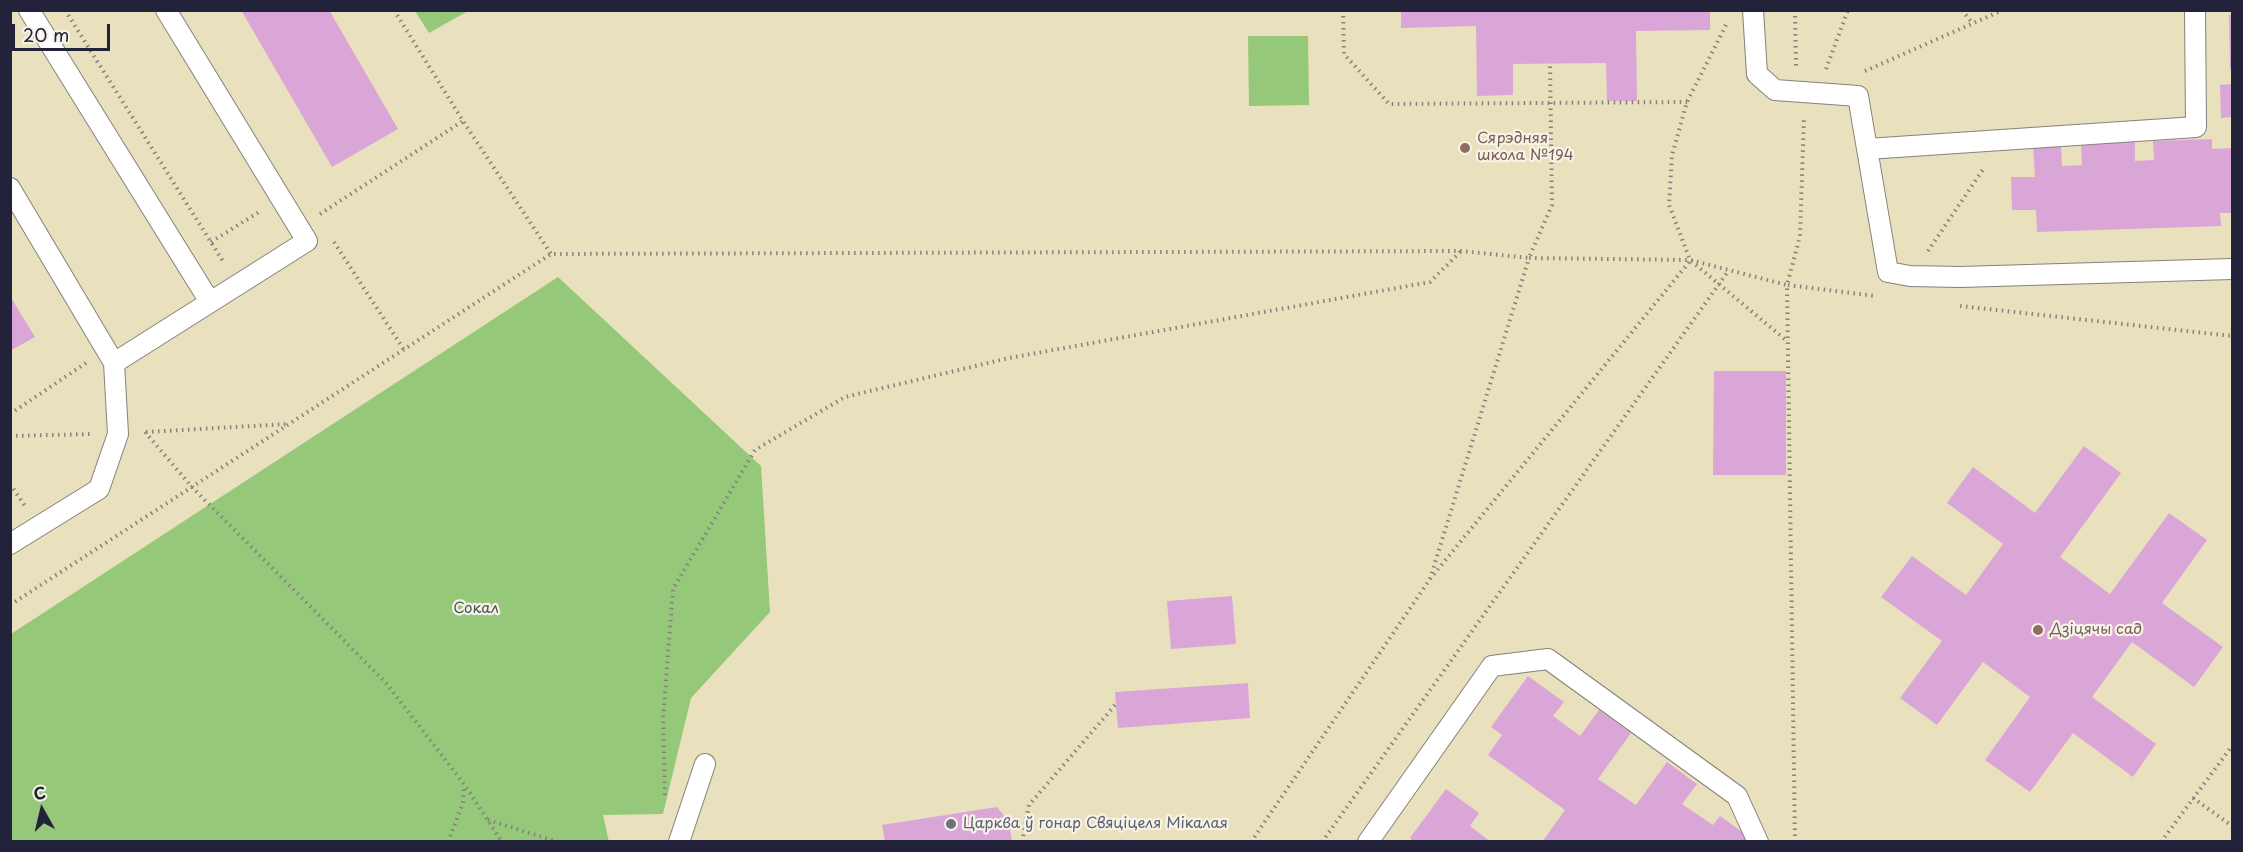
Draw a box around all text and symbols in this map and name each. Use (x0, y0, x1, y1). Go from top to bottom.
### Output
scale bar (15, 12, 112, 50)
text: 20 m (23, 21, 69, 48)
place label: Сярэдняя школа №194 (1477, 130, 1574, 165)
marker: Сярэдняя школа №194 (1458, 141, 1472, 155)
park label: Сокал (453, 600, 499, 618)
place label: Дзіцячы сад (2050, 621, 2142, 639)
marker: Дзіцячы сад (2031, 623, 2045, 637)
text: С (32, 779, 47, 805)
north arrow (12, 780, 72, 840)
place label: Царква ў гонар Свяціцеля Мікалая (963, 815, 1228, 833)
marker: Царква ў гонар Свяціцеля Мікалая (944, 817, 958, 831)

